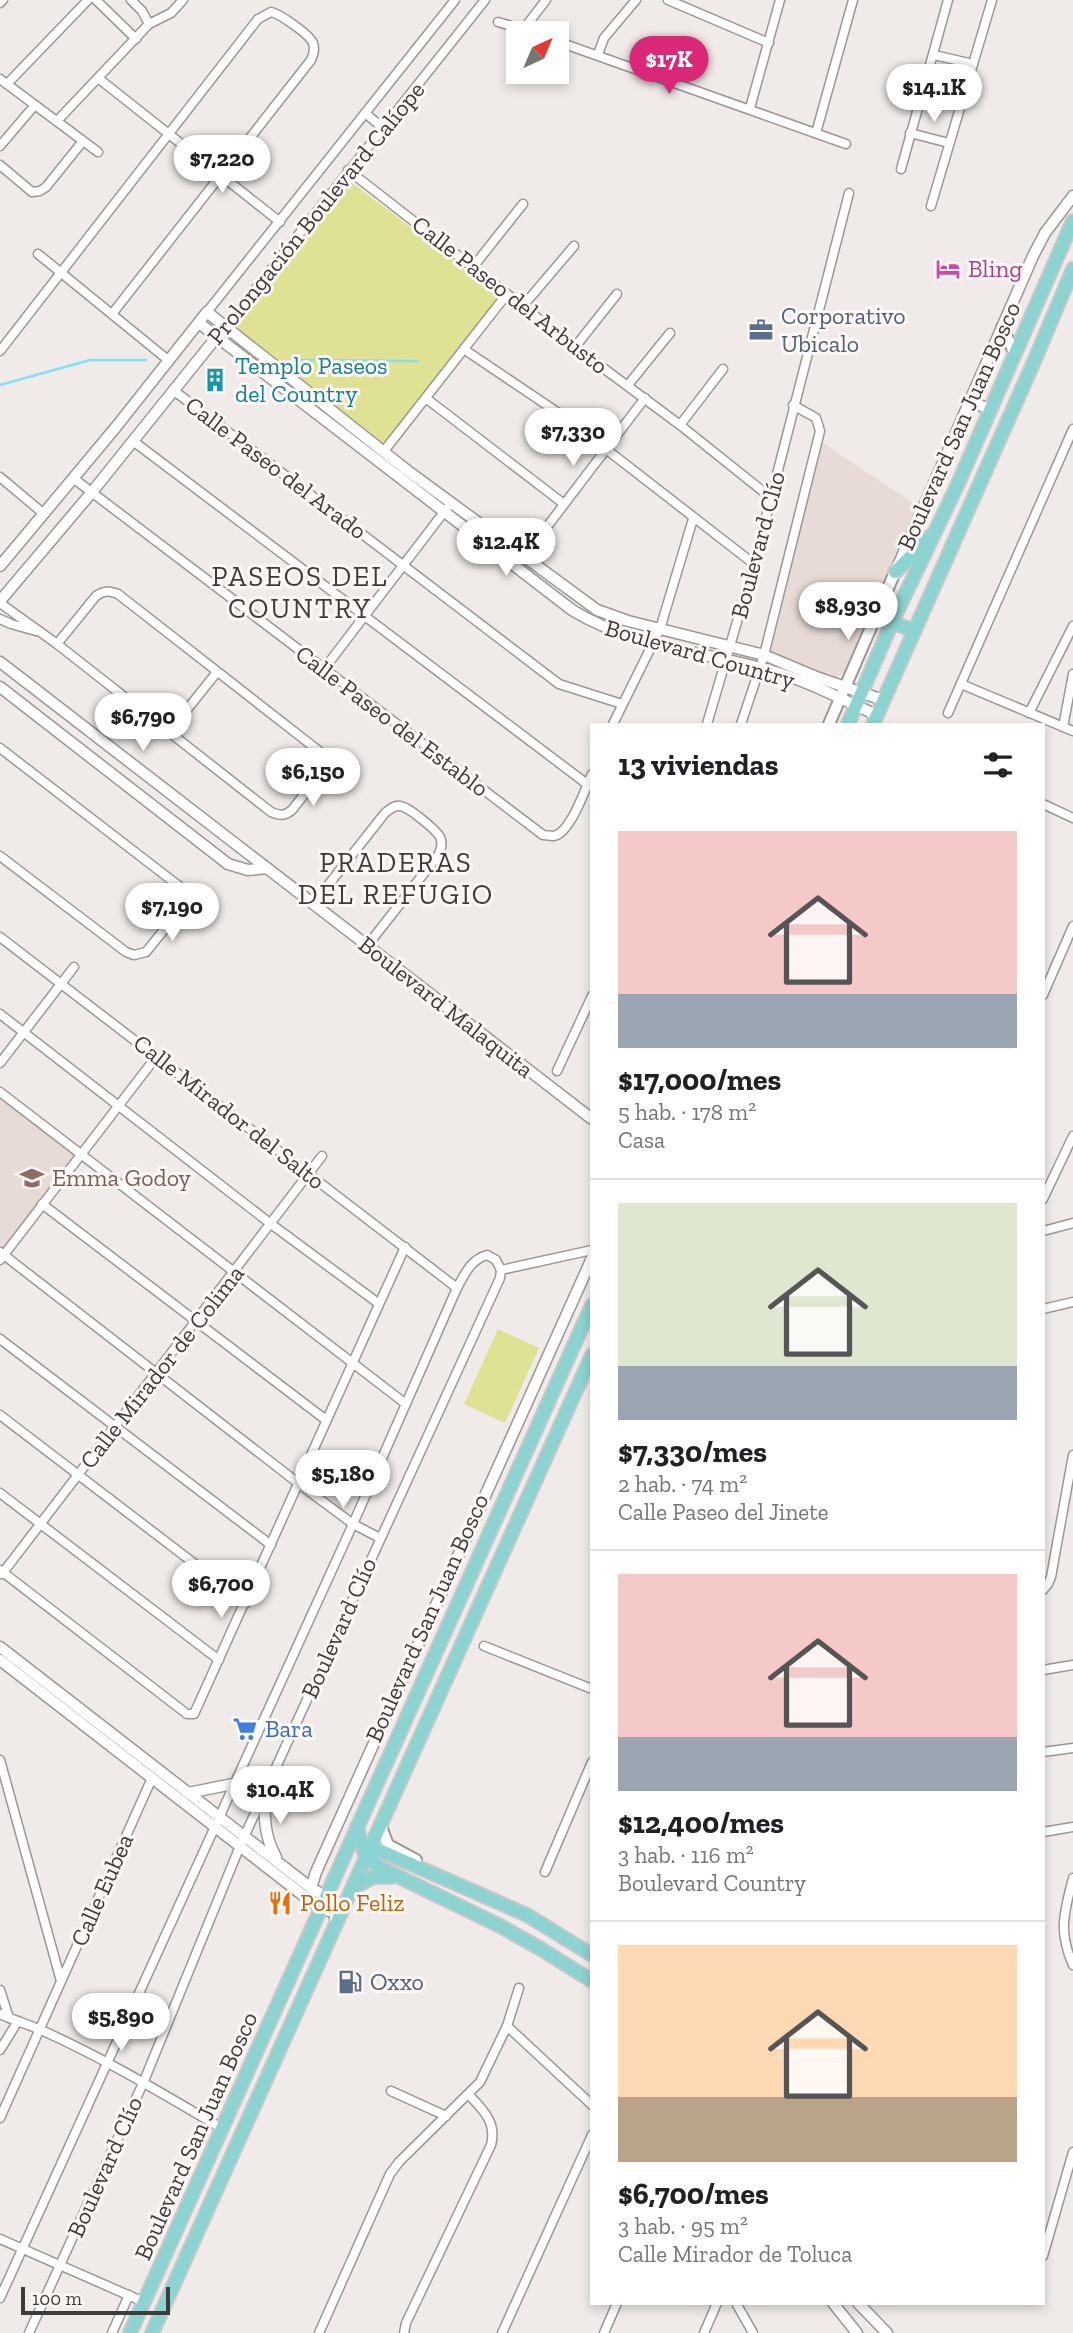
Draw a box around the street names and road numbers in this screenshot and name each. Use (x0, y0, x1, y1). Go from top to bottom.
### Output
street label: Prolongación Boulevard Calíope (201, 75, 431, 350)
street label: Calle Paseo del Arbusto (407, 209, 614, 380)
street label: Boulevard San Juan Bosco (891, 297, 1026, 554)
street label: Calle Paseo del Arado (180, 390, 373, 545)
street label: Boulevard Clío (724, 468, 791, 622)
street label: Boulevard Country (602, 613, 799, 695)
street label: Calle Paseo del Establo (290, 639, 495, 803)
street label: Boulevard Malaquita (353, 929, 540, 1084)
street label: Calle Mirador del Salto (128, 1028, 331, 1195)
street label: Calle Mirador de Colima (73, 1259, 250, 1474)
street label: Boulevard San Juan Bosco (359, 1489, 494, 1746)
street label: Boulevard Clío (295, 1553, 382, 1703)
street label: Calle Eubea (64, 1829, 139, 1950)
street label: Boulevard San Juan Bosco (128, 2007, 263, 2264)
street label: Boulevard Clío (61, 2092, 148, 2242)

